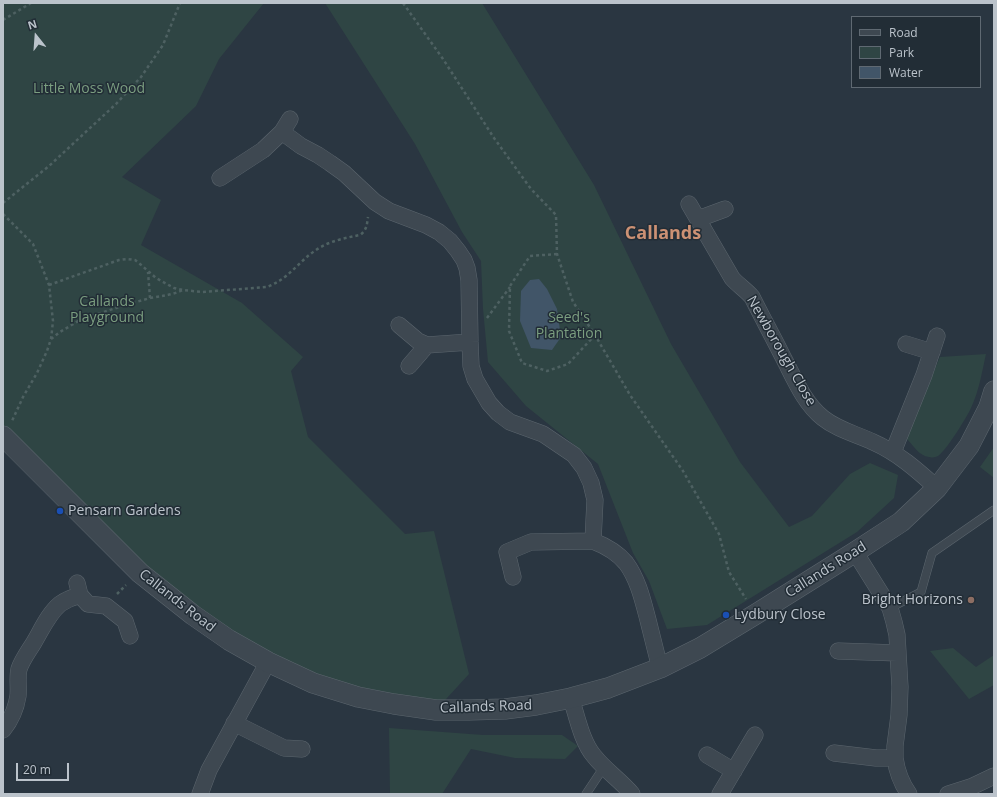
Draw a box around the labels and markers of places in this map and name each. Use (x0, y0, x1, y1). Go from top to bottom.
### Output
place label: Pensarn Gardens (68, 503, 181, 519)
marker: Pensarn Gardens (55, 506, 65, 516)
place label: Bright Horizons (862, 592, 963, 608)
marker: Bright Horizons (966, 595, 976, 605)
place label: Lydbury Close (734, 607, 826, 623)
marker: Lydbury Close (721, 610, 731, 620)

